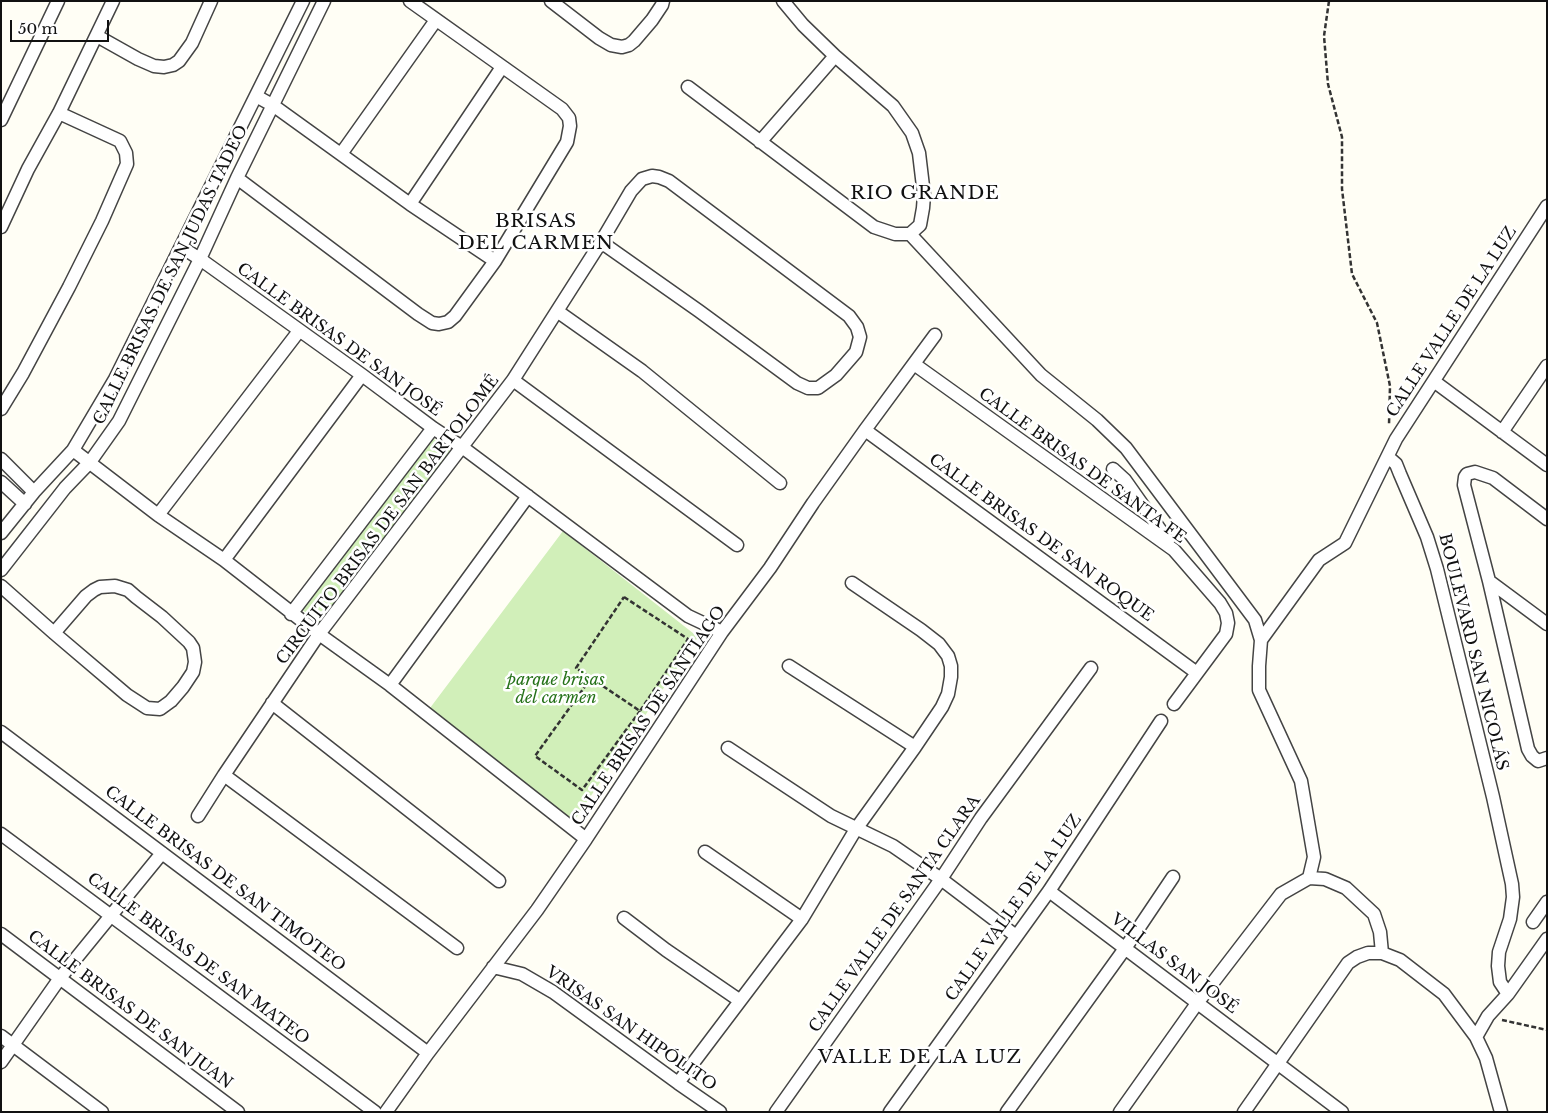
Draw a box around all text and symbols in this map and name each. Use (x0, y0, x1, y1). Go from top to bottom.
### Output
scale bar (12, 10, 111, 42)
text: 50 m (18, 19, 58, 38)
street label: CALLE BRISAS DE SAN JUDAS TADEO (90, 122, 252, 428)
district label: RIO GRANDE (849, 183, 1001, 205)
district label: BRISAS DEL CARMEN (457, 211, 615, 255)
street label: CALLE VALLE DE LA LUZ (1383, 223, 1521, 421)
street label: CALLE BRISAS DE SAN JOSÉ (233, 259, 445, 421)
street label: CIRCUITO BRISAS DE SAN BARTOLOMÉ (273, 371, 503, 669)
street label: CALLE BRISAS DE SANTA FE (975, 384, 1189, 548)
street label: CALLE BRISAS DE SAN ROQUE (925, 450, 1157, 626)
street label: BOULEVARD SAN NICOLÁS (1434, 531, 1512, 773)
street label: CALLE BRISAS DE SANTIAGO (568, 602, 730, 830)
park label: parque brisas del carmen (507, 670, 605, 708)
street label: CALLE BRISAS DE SAN TIMOTEO (101, 782, 349, 976)
street label: CALLE VALLE DE SANTA CLARA (805, 792, 985, 1036)
street label: CALLE VALLE DE LA LUZ (942, 811, 1086, 1005)
street label: CALLE BRISAS DE SAN MATEO (83, 869, 313, 1049)
street label: VILLAS SAN JOSÉ (1107, 910, 1241, 1018)
street label: CALLE BRISAS DE SAN JUAN (24, 927, 236, 1093)
street label: VRISAS SAN HIPÓLITO (542, 963, 720, 1095)
district label: VALLE DE LA LUZ (816, 1047, 1024, 1069)

